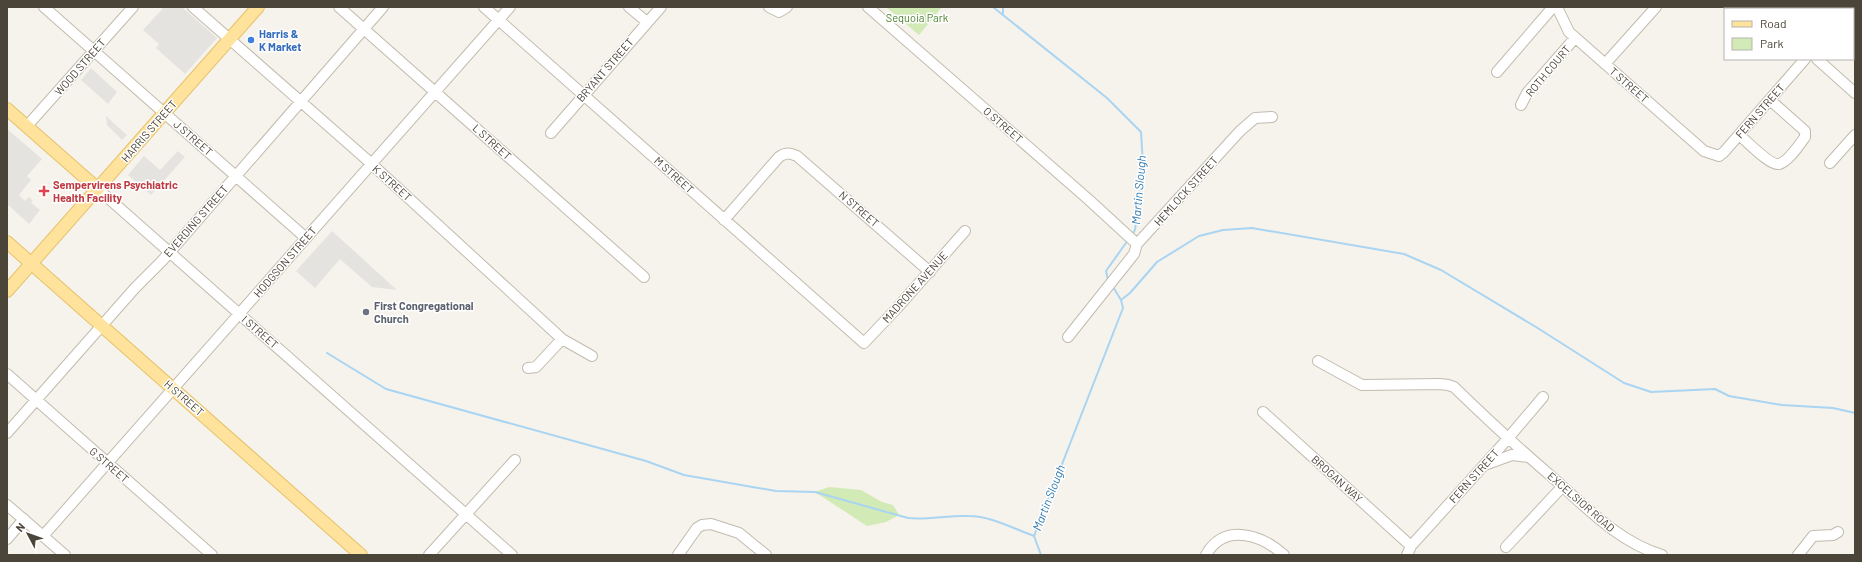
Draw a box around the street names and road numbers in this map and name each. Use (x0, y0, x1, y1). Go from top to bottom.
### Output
street label: BRYANT STREET (573, 35, 636, 104)
street label: WOOD STREET (51, 36, 108, 98)
street label: ROTH COURT (1522, 42, 1573, 99)
street label: T STREET (1607, 64, 1651, 105)
street label: FERN STREET (1732, 81, 1787, 141)
street label: HARRIS STREET (118, 97, 179, 164)
street label: O STREET (981, 104, 1026, 145)
street label: J STREET (171, 117, 215, 158)
street label: L STREET (470, 121, 514, 162)
street label: M STREET (652, 153, 697, 196)
street label: HEMLOCK STREET (1151, 153, 1220, 228)
street label: K STREET (370, 162, 414, 203)
street label: EVERDING STREET (161, 182, 230, 259)
street label: N STREET (837, 188, 882, 229)
street label: HODGSON STREET (250, 224, 319, 300)
street label: MADRONE AVENUE (879, 248, 950, 325)
street label: I STREET (240, 312, 281, 351)
street label: H STREET (162, 377, 207, 418)
street label: G STREET (87, 444, 132, 485)
street label: FERN STREET (1446, 446, 1501, 505)
street label: BROGAN WAY (1309, 452, 1366, 505)
street label: EXCELSIOR ROAD (1545, 469, 1618, 534)

